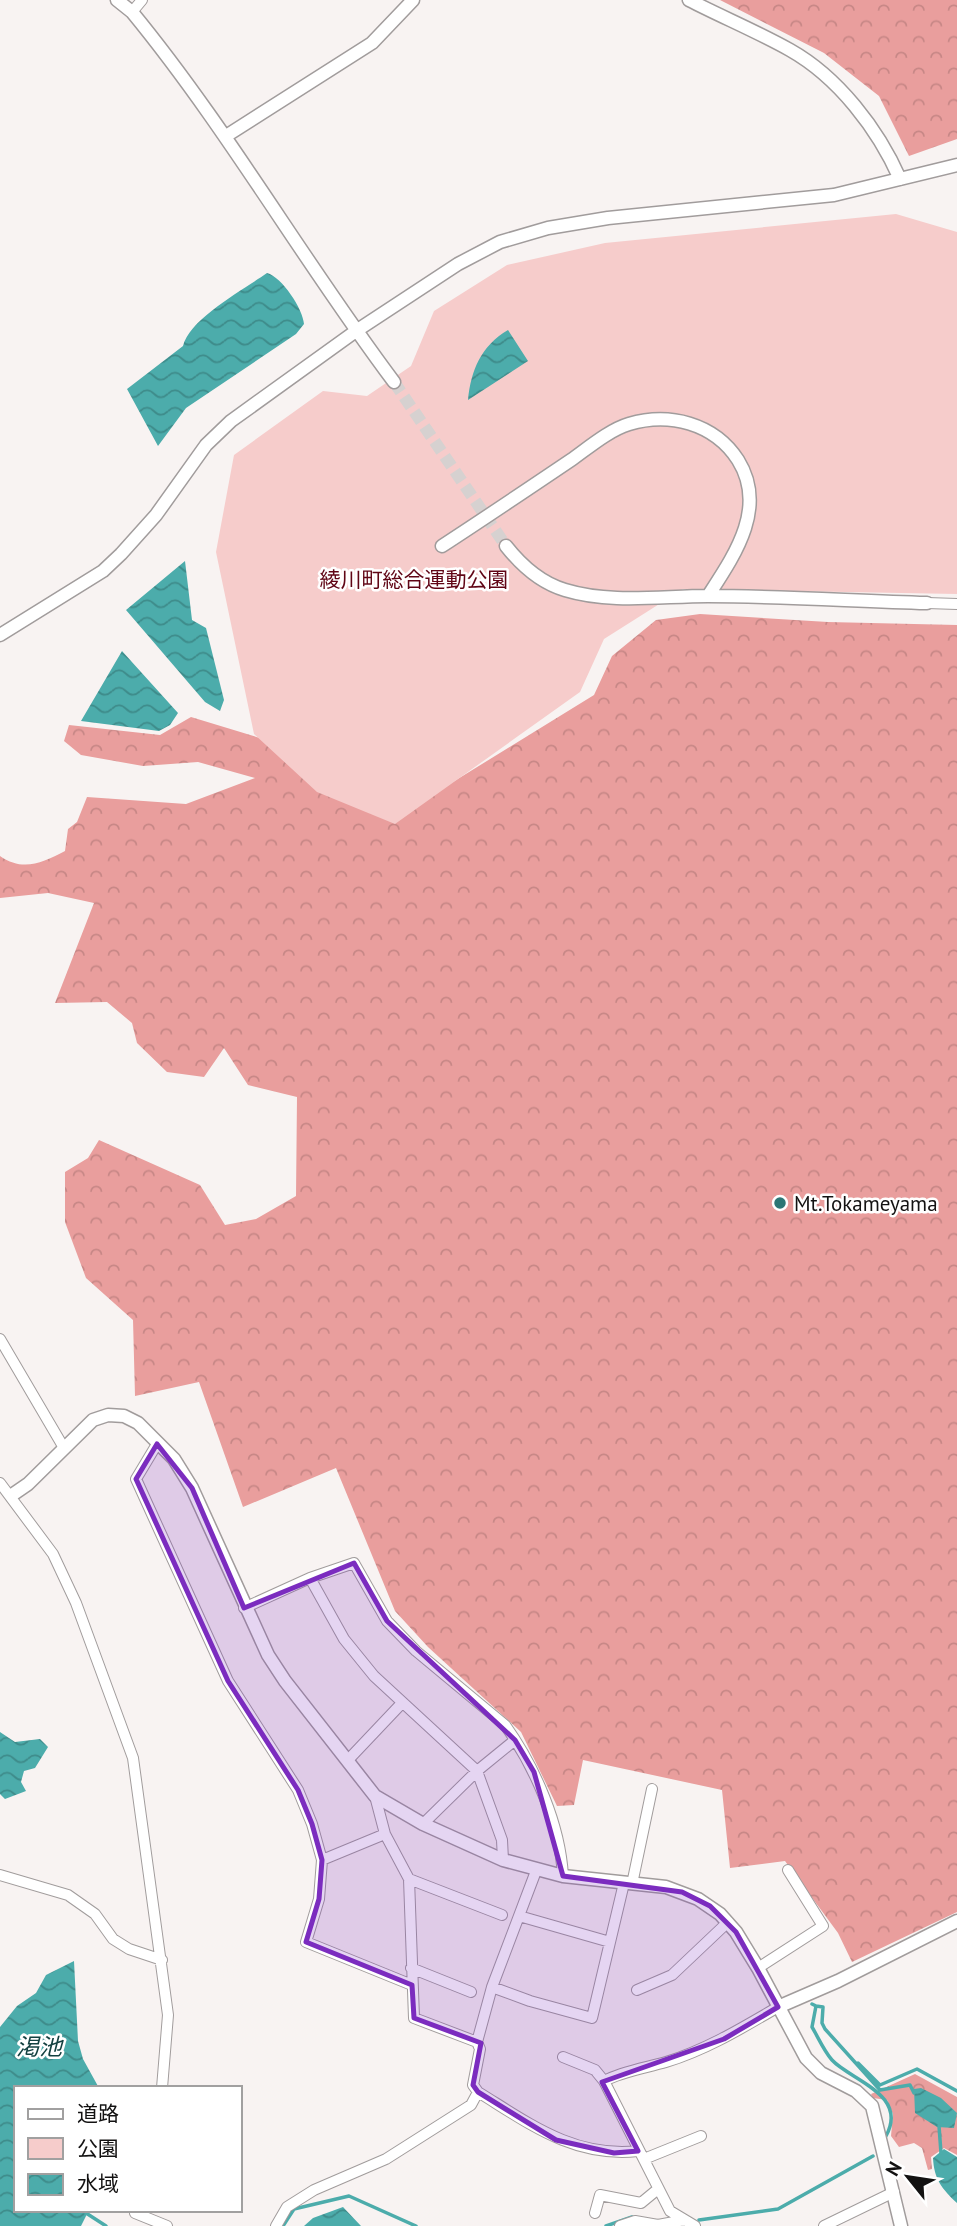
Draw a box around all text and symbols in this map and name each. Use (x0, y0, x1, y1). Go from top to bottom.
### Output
park label: 綾川町総合運動公園 (320, 566, 509, 593)
place label: Mt.Tokameyama (794, 1190, 938, 1217)
marker: Mt.Tokameyama (772, 1195, 788, 1211)
water label: 渇池 (16, 2032, 64, 2061)
legend (14, 2086, 242, 2212)
text: 道路 (77, 2100, 119, 2127)
text: 公園 (77, 2135, 119, 2162)
north arrow (873, 2142, 943, 2212)
text: N (880, 2157, 907, 2180)
text: 水域 (77, 2170, 119, 2197)

